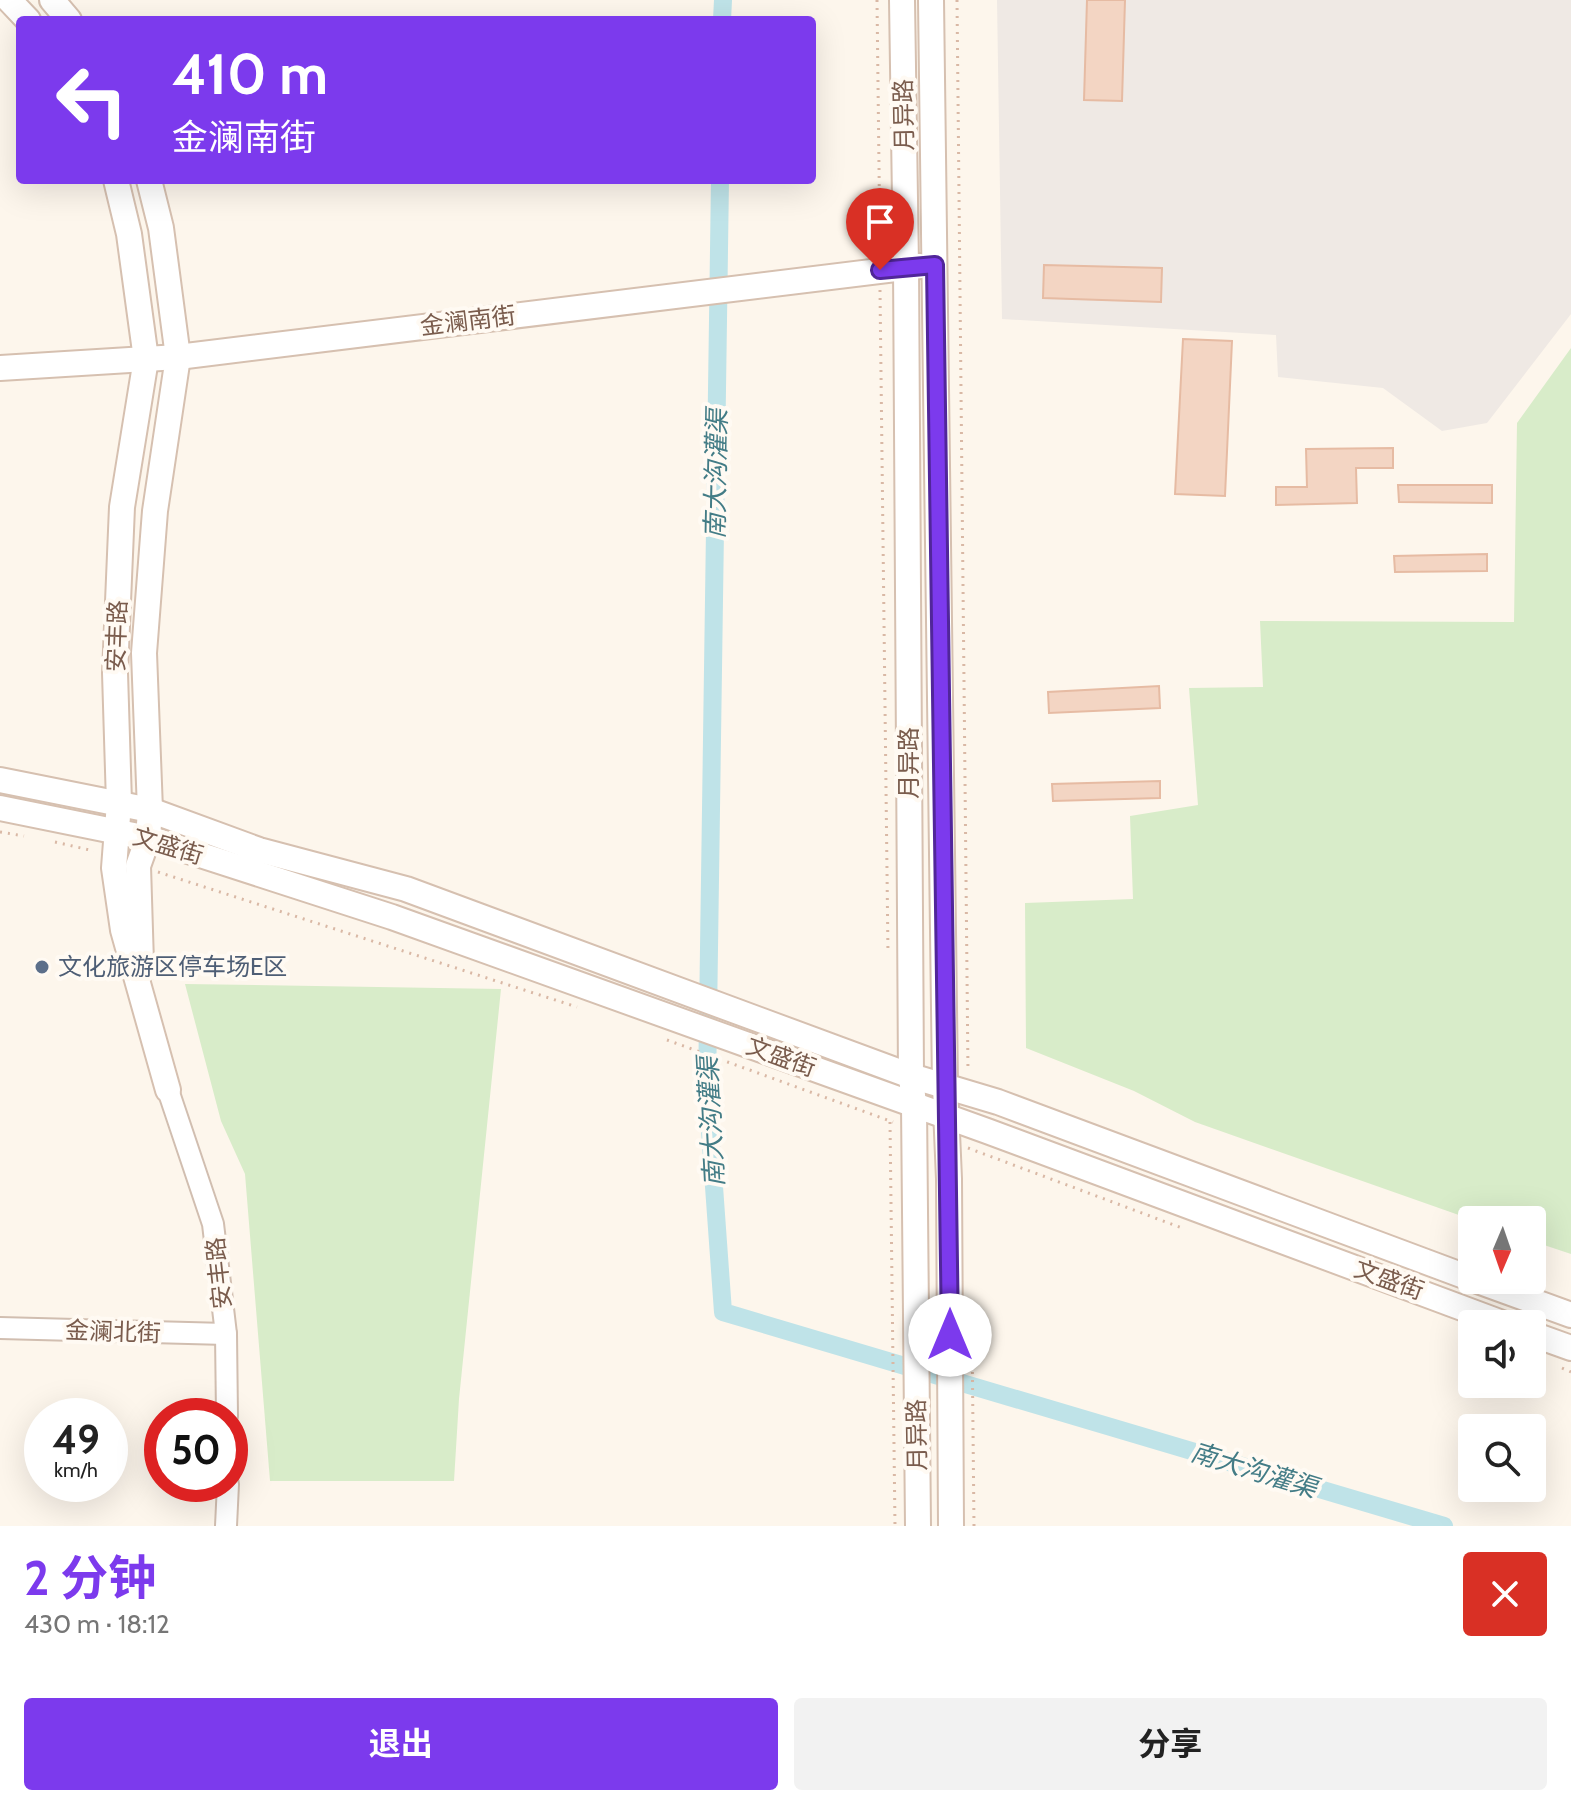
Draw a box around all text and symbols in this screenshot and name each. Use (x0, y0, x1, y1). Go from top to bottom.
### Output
text: 410 m (172, 40, 328, 108)
icon: left (40, 48, 144, 152)
street label: 月异路 (888, 79, 919, 151)
text: 金澜南街 (172, 115, 316, 159)
pin (846, 188, 914, 270)
icon: arrive (858, 200, 902, 244)
street label: 金澜南街 (419, 300, 517, 341)
water label: 南大沟灌渠 (699, 405, 733, 539)
street label: 安丰路 (101, 599, 132, 672)
street label: 月异路 (894, 727, 923, 799)
street label: 文盛街 (129, 821, 207, 870)
place label: 文化旅游区停车场E区 (58, 952, 287, 981)
marker: 文化旅游区停车场E区 (33, 958, 51, 976)
street label: 文盛街 (742, 1031, 820, 1082)
water label: 南大沟灌渠 (691, 1052, 730, 1188)
north arrow (1458, 1206, 1546, 1294)
map controls (1458, 1206, 1546, 1502)
street label: 安丰路 (200, 1236, 237, 1310)
street label: 文盛街 (1350, 1254, 1428, 1305)
position arrow (908, 1293, 992, 1377)
button: sound (1458, 1310, 1546, 1398)
street label: 金澜北街 (65, 1315, 161, 1348)
speed limit sign: 50 (144, 1398, 248, 1502)
street label: 月异路 (901, 1399, 932, 1471)
button: search (1458, 1414, 1546, 1502)
text: 49 (52, 1415, 100, 1464)
water label: 南大沟灌渠 (1187, 1436, 1325, 1505)
text: km/h (54, 1458, 98, 1482)
text: 2 分钟 (24, 1549, 156, 1607)
button: close (1463, 1552, 1547, 1636)
text: 430 m · 18:12 (24, 1608, 170, 1640)
button: 退出 (24, 1698, 778, 1790)
button: 分享 (794, 1698, 1547, 1790)

